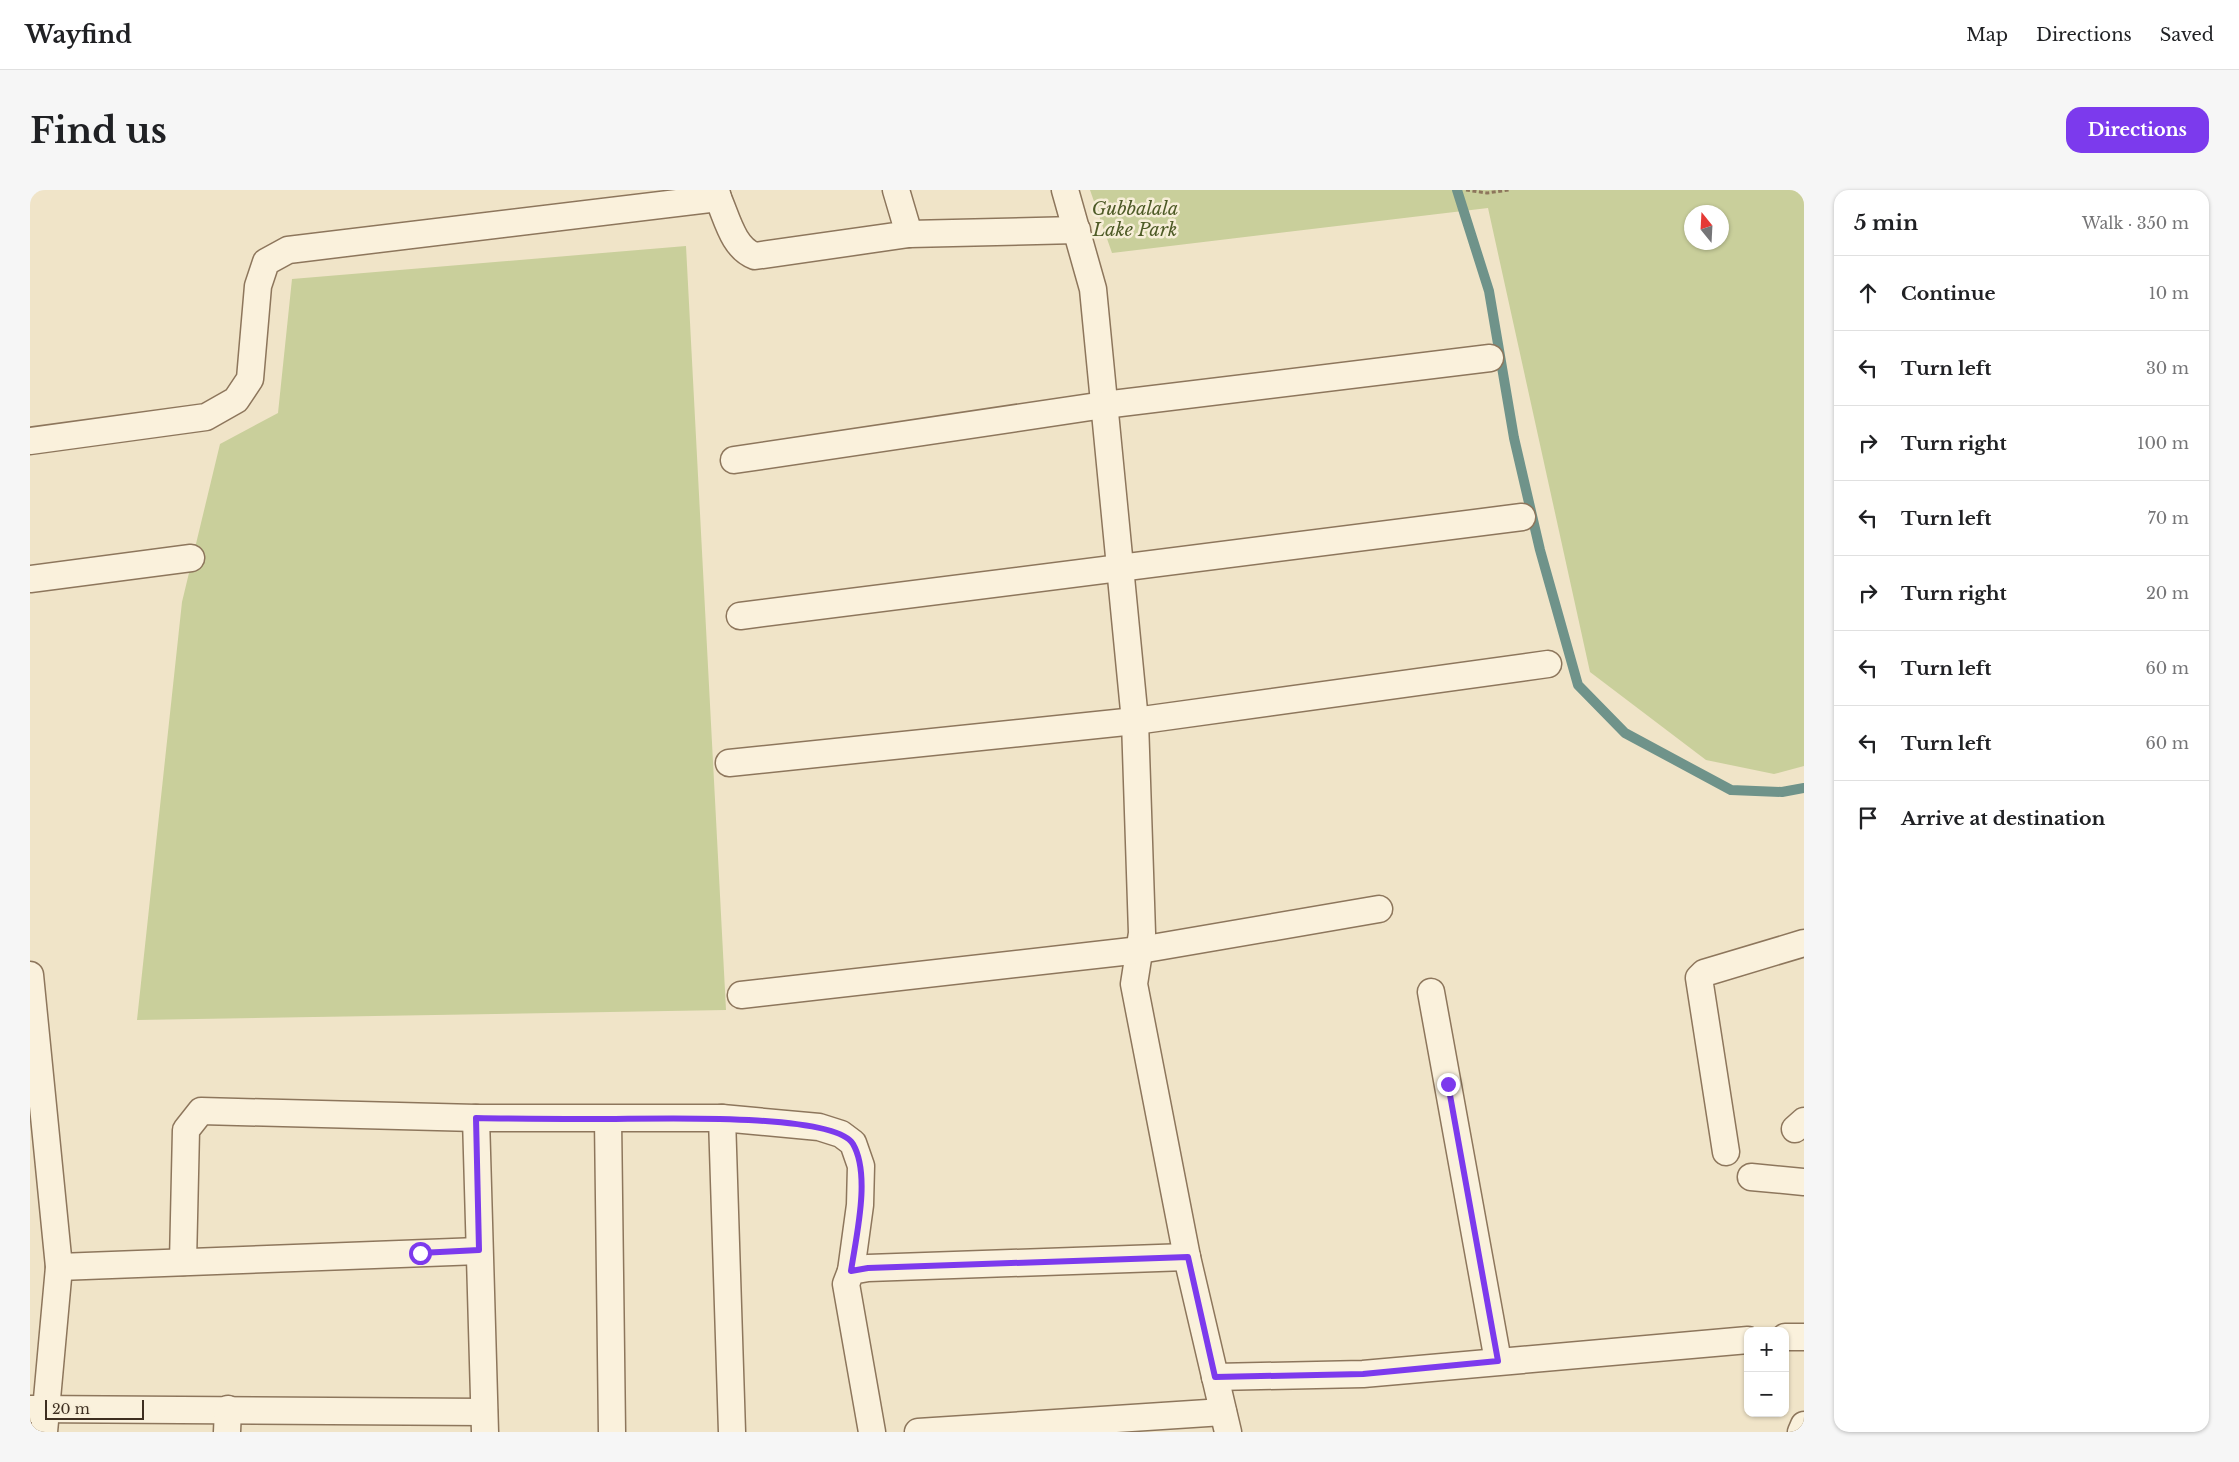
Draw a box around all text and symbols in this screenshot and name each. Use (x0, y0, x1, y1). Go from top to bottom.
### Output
text: Wayfind (25, 20, 132, 49)
text: Map (1966, 24, 2008, 46)
text: Directions (2036, 24, 2132, 46)
text: Saved (2160, 24, 2214, 46)
button: Directions (2066, 107, 2209, 153)
text: Find us (30, 109, 167, 152)
park label: Gubbalala Lake Park (1092, 198, 1178, 241)
north arrow (1684, 205, 1729, 250)
text: 5 min (1854, 210, 1918, 236)
text: Walk · 350 m (2082, 213, 2189, 233)
icon: ahead (1854, 279, 1882, 307)
text: Continue (1901, 282, 1996, 305)
text: 10 m (2149, 283, 2189, 303)
icon: left (1854, 354, 1882, 382)
text: Turn left (1901, 357, 1992, 380)
text: 30 m (2146, 358, 2189, 378)
icon: right (1854, 429, 1882, 457)
text: Turn right (1901, 432, 2007, 455)
text: 100 m (2137, 433, 2189, 453)
icon: left (1854, 504, 1882, 532)
text: Turn left (1901, 507, 1992, 530)
text: 70 m (2148, 508, 2189, 528)
icon: right (1854, 579, 1882, 607)
text: Turn right (1901, 582, 2007, 605)
text: 20 m (2146, 583, 2189, 603)
icon: left (1854, 654, 1882, 682)
text: Turn left (1901, 657, 1992, 680)
text: 60 m (2146, 658, 2189, 678)
icon: left (1854, 729, 1882, 757)
text: Turn left (1901, 732, 1992, 755)
text: 60 m (2146, 733, 2189, 753)
icon: arrive (1854, 804, 1882, 832)
text: Arrive at destination (1901, 807, 2105, 830)
route end (1437, 1073, 1460, 1096)
route start (409, 1242, 432, 1265)
map controls (1744, 1327, 1789, 1417)
button: + (1744, 1327, 1789, 1372)
button: − (1744, 1372, 1789, 1417)
scale bar (45, 1397, 144, 1420)
text: 20 m (52, 1400, 90, 1418)

